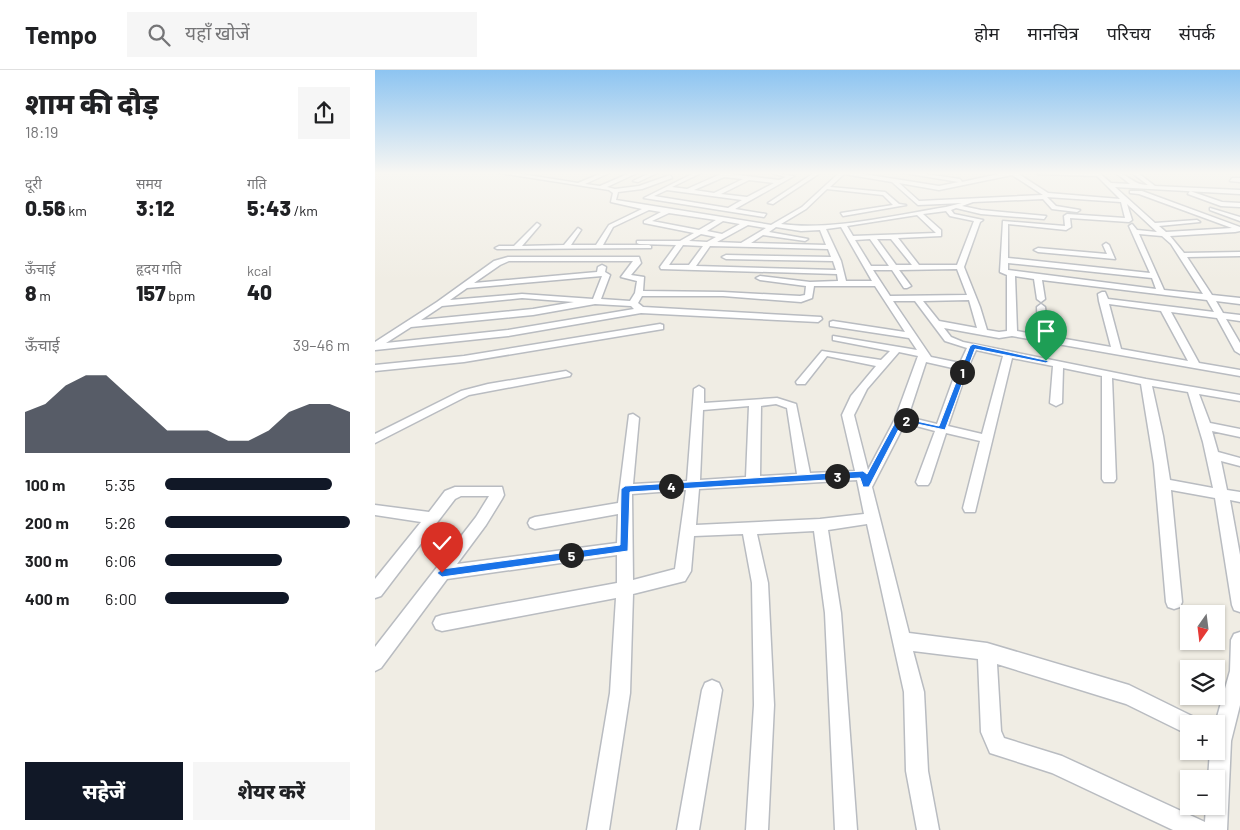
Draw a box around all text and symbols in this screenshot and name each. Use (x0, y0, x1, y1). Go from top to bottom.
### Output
search box (127, 12, 477, 57)
text: Tempo (25, 20, 97, 49)
icon: search (145, 21, 173, 49)
text: यहाँ खोजें (185, 21, 250, 44)
text: होम (974, 22, 999, 44)
text: मानचित्र (1027, 22, 1079, 44)
text: परिचय (1107, 22, 1151, 44)
text: संपर्क (1179, 22, 1215, 44)
text: शाम की दौड़ (25, 86, 158, 120)
button: share (298, 87, 350, 139)
text: 18:19 (25, 122, 58, 141)
text: दूरी (25, 175, 42, 192)
text: समय (136, 175, 162, 192)
text: गति (247, 175, 267, 192)
text: 0.56 (25, 195, 66, 220)
text: 3:12 (136, 195, 175, 220)
text: 5:43 (247, 195, 291, 220)
text: km (66, 202, 87, 219)
text: /km (291, 202, 318, 219)
text: ऊँचाई (25, 260, 55, 277)
text: हृदय गति (136, 260, 182, 277)
text: kcal (247, 262, 271, 279)
text: 40 (247, 279, 272, 304)
text: 8 (25, 280, 37, 305)
text: 157 (136, 280, 166, 305)
text: m (37, 287, 51, 304)
text: bpm (166, 287, 195, 304)
pin (1025, 310, 1067, 361)
icon: arrive (1032, 317, 1060, 345)
text: ऊँचाई (25, 335, 60, 354)
text: 39–46 m (293, 335, 350, 354)
pin: 1 (949, 360, 975, 384)
text: 1 (960, 364, 965, 381)
pin: 2 (893, 408, 919, 432)
text: 2 (903, 412, 910, 429)
pin: 3 (825, 464, 849, 488)
text: 3 (834, 468, 841, 485)
pin: 4 (659, 474, 683, 498)
text: 100 m (25, 475, 65, 494)
text: 5:35 (105, 475, 135, 494)
text: 4 (667, 478, 676, 495)
text: 200 m (25, 513, 69, 532)
text: 5:26 (105, 513, 135, 532)
pin (421, 522, 463, 573)
icon: check (428, 529, 456, 557)
pin: 5 (559, 542, 583, 568)
text: 5 (568, 547, 575, 564)
text: 300 m (25, 551, 68, 570)
text: 6:06 (105, 551, 136, 570)
text: 400 m (25, 589, 69, 608)
text: 6:00 (105, 589, 137, 608)
north arrow (1180, 605, 1225, 650)
map controls (1180, 605, 1225, 815)
button: layers (1180, 660, 1225, 705)
button: + (1180, 715, 1225, 760)
button: सहेजें (25, 762, 183, 820)
button: शेयर करें (193, 762, 350, 820)
button: − (1180, 770, 1225, 815)

